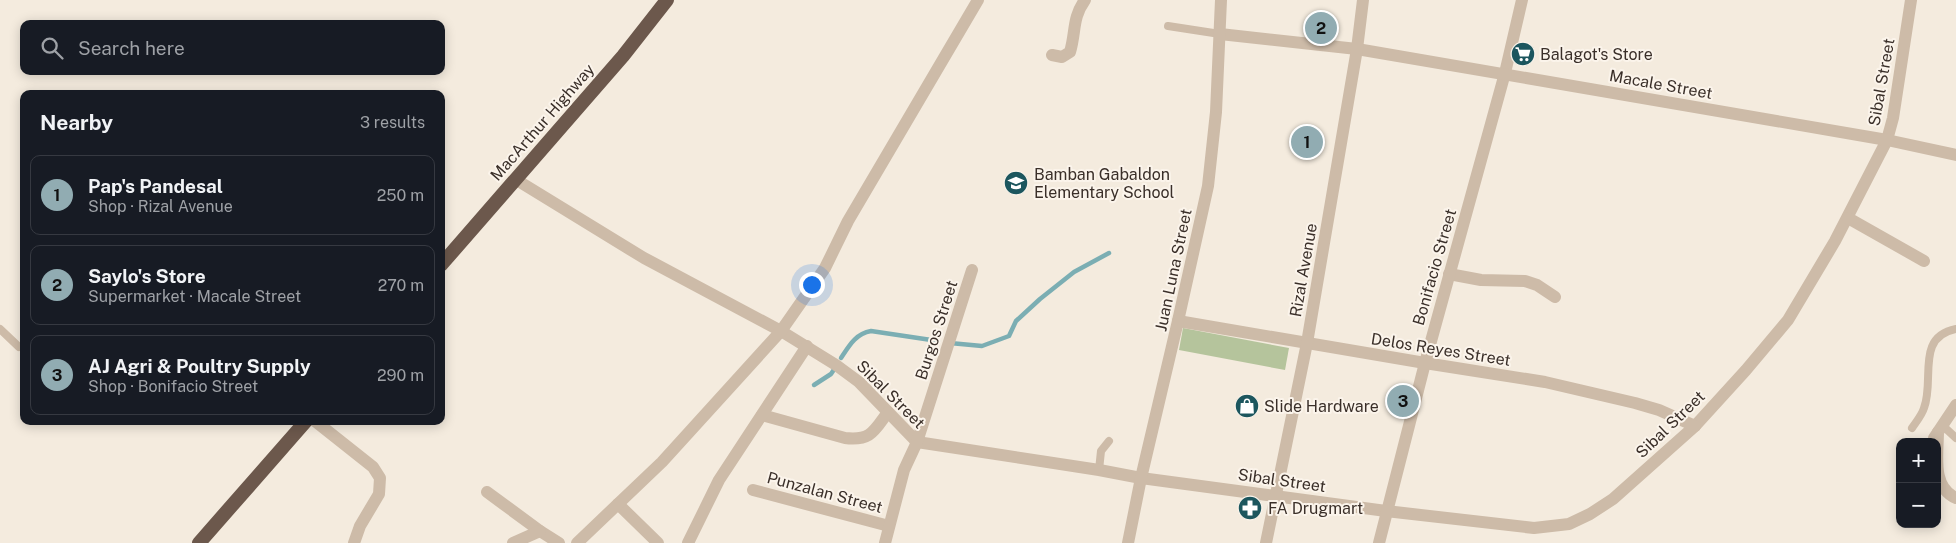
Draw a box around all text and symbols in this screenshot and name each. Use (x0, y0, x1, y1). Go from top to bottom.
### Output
pin: 2 (1305, 9, 1337, 47)
search box (20, 20, 445, 75)
icon: search (38, 34, 66, 62)
text: Search here (78, 37, 185, 59)
street label: Sibal Street (1864, 37, 1899, 127)
supermarket icon: Balagot's Store (1510, 41, 1536, 67)
place label: Balagot's Store (1540, 45, 1653, 64)
street label: MacArthur Highway (486, 60, 599, 185)
street label: Macale Street (1608, 66, 1714, 103)
text: Nearby (40, 110, 113, 135)
text: 3 results (360, 113, 425, 132)
pin: 1 (1291, 123, 1323, 161)
place label: Bamban Gabaldon Elementary School (1034, 165, 1175, 202)
school or university icon: Bamban Gabaldon Elementary School (1003, 170, 1029, 196)
text: Pap's Pandesal (88, 175, 223, 197)
text: 1 (54, 186, 60, 205)
text: 250 m (377, 186, 424, 205)
text: Shop · Rizal Avenue (88, 197, 233, 216)
street label: Juan Luna Street (1151, 207, 1196, 333)
street label: Bonifacio Street (1409, 207, 1460, 328)
street label: Rizal Avenue (1286, 222, 1321, 319)
text: Saylo's Store (88, 265, 206, 287)
your location (799, 272, 825, 298)
text: 2 (52, 276, 62, 295)
text: 270 m (378, 276, 424, 295)
street label: Burgos Street (911, 278, 961, 382)
text: Supermarket · Macale Street (88, 287, 301, 306)
street label: Delos Reyes Street (1370, 329, 1512, 370)
text: AJ Agri & Poultry Supply (88, 355, 311, 377)
street label: Sibal Street (853, 356, 929, 432)
text: 3 (52, 366, 62, 385)
text: 290 m (377, 366, 424, 385)
text: Shop · Bonifacio Street (88, 377, 258, 396)
pin: 3 (1387, 382, 1419, 420)
street label: Sibal Street (1632, 387, 1709, 462)
shop icon: Slide Hardware (1234, 393, 1260, 419)
place label: Slide Hardware (1264, 397, 1379, 416)
map controls (1896, 438, 1941, 528)
button: + (1896, 438, 1941, 483)
street label: Sibal Street (1237, 465, 1327, 496)
street label: Punzalan Street (765, 468, 885, 517)
button: − (1896, 483, 1941, 528)
pharmacy icon: FA Drugmart (1237, 495, 1263, 521)
place label: FA Drugmart (1268, 499, 1363, 518)

